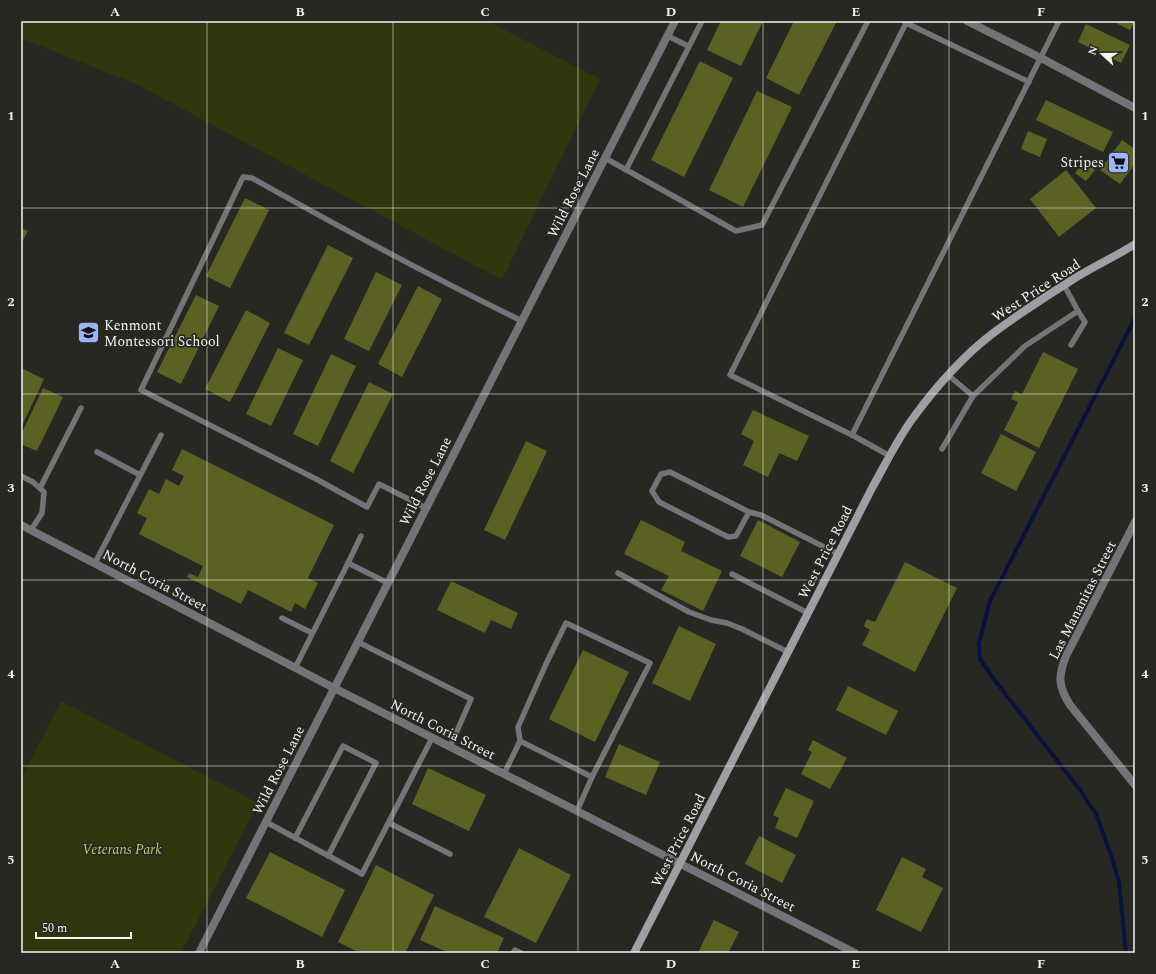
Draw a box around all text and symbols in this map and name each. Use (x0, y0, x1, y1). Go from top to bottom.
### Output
text: A (110, 2, 120, 22)
text: B (295, 2, 305, 22)
text: C (480, 2, 490, 22)
text: D (666, 2, 676, 22)
text: E (852, 2, 861, 22)
text: F (1037, 2, 1045, 22)
north arrow (1082, 34, 1122, 74)
text: N (1084, 43, 1103, 58)
text: 1 (7, 106, 15, 126)
text: 1 (1141, 106, 1149, 126)
street label: Wild Rose Lane (542, 145, 605, 241)
supermarket icon: Stripes (1106, 149, 1132, 175)
place label: Stripes (1061, 152, 1104, 173)
street label: West Price Road (988, 254, 1085, 327)
text: 2 (7, 292, 15, 312)
text: 2 (1141, 292, 1149, 312)
place label: Kenmont Montessori School (104, 315, 220, 352)
school or university icon: Kenmont Montessori School (75, 320, 101, 346)
street label: Wild Rose Lane (394, 433, 457, 529)
text: 3 (7, 478, 15, 498)
text: 3 (1141, 478, 1149, 498)
street label: West Price Road (793, 502, 858, 602)
street label: Las Mananitas Street (1043, 537, 1122, 663)
street label: North Coria Street (99, 544, 211, 617)
text: 4 (7, 664, 15, 684)
text: 4 (1141, 664, 1149, 684)
street label: North Coria Street (386, 694, 499, 765)
street label: Wild Rose Lane (247, 722, 310, 818)
street label: West Price Road (646, 790, 711, 890)
park label: Veterans Park (82, 839, 162, 860)
street label: North Coria Street (686, 846, 799, 917)
text: 5 (7, 850, 15, 870)
text: 5 (1141, 850, 1149, 870)
scale bar (36, 914, 131, 940)
text: 50 m (42, 919, 67, 938)
text: A (110, 954, 120, 974)
text: B (295, 954, 305, 974)
text: C (480, 954, 490, 974)
text: D (666, 954, 676, 974)
text: E (852, 954, 861, 974)
text: F (1037, 954, 1045, 974)

